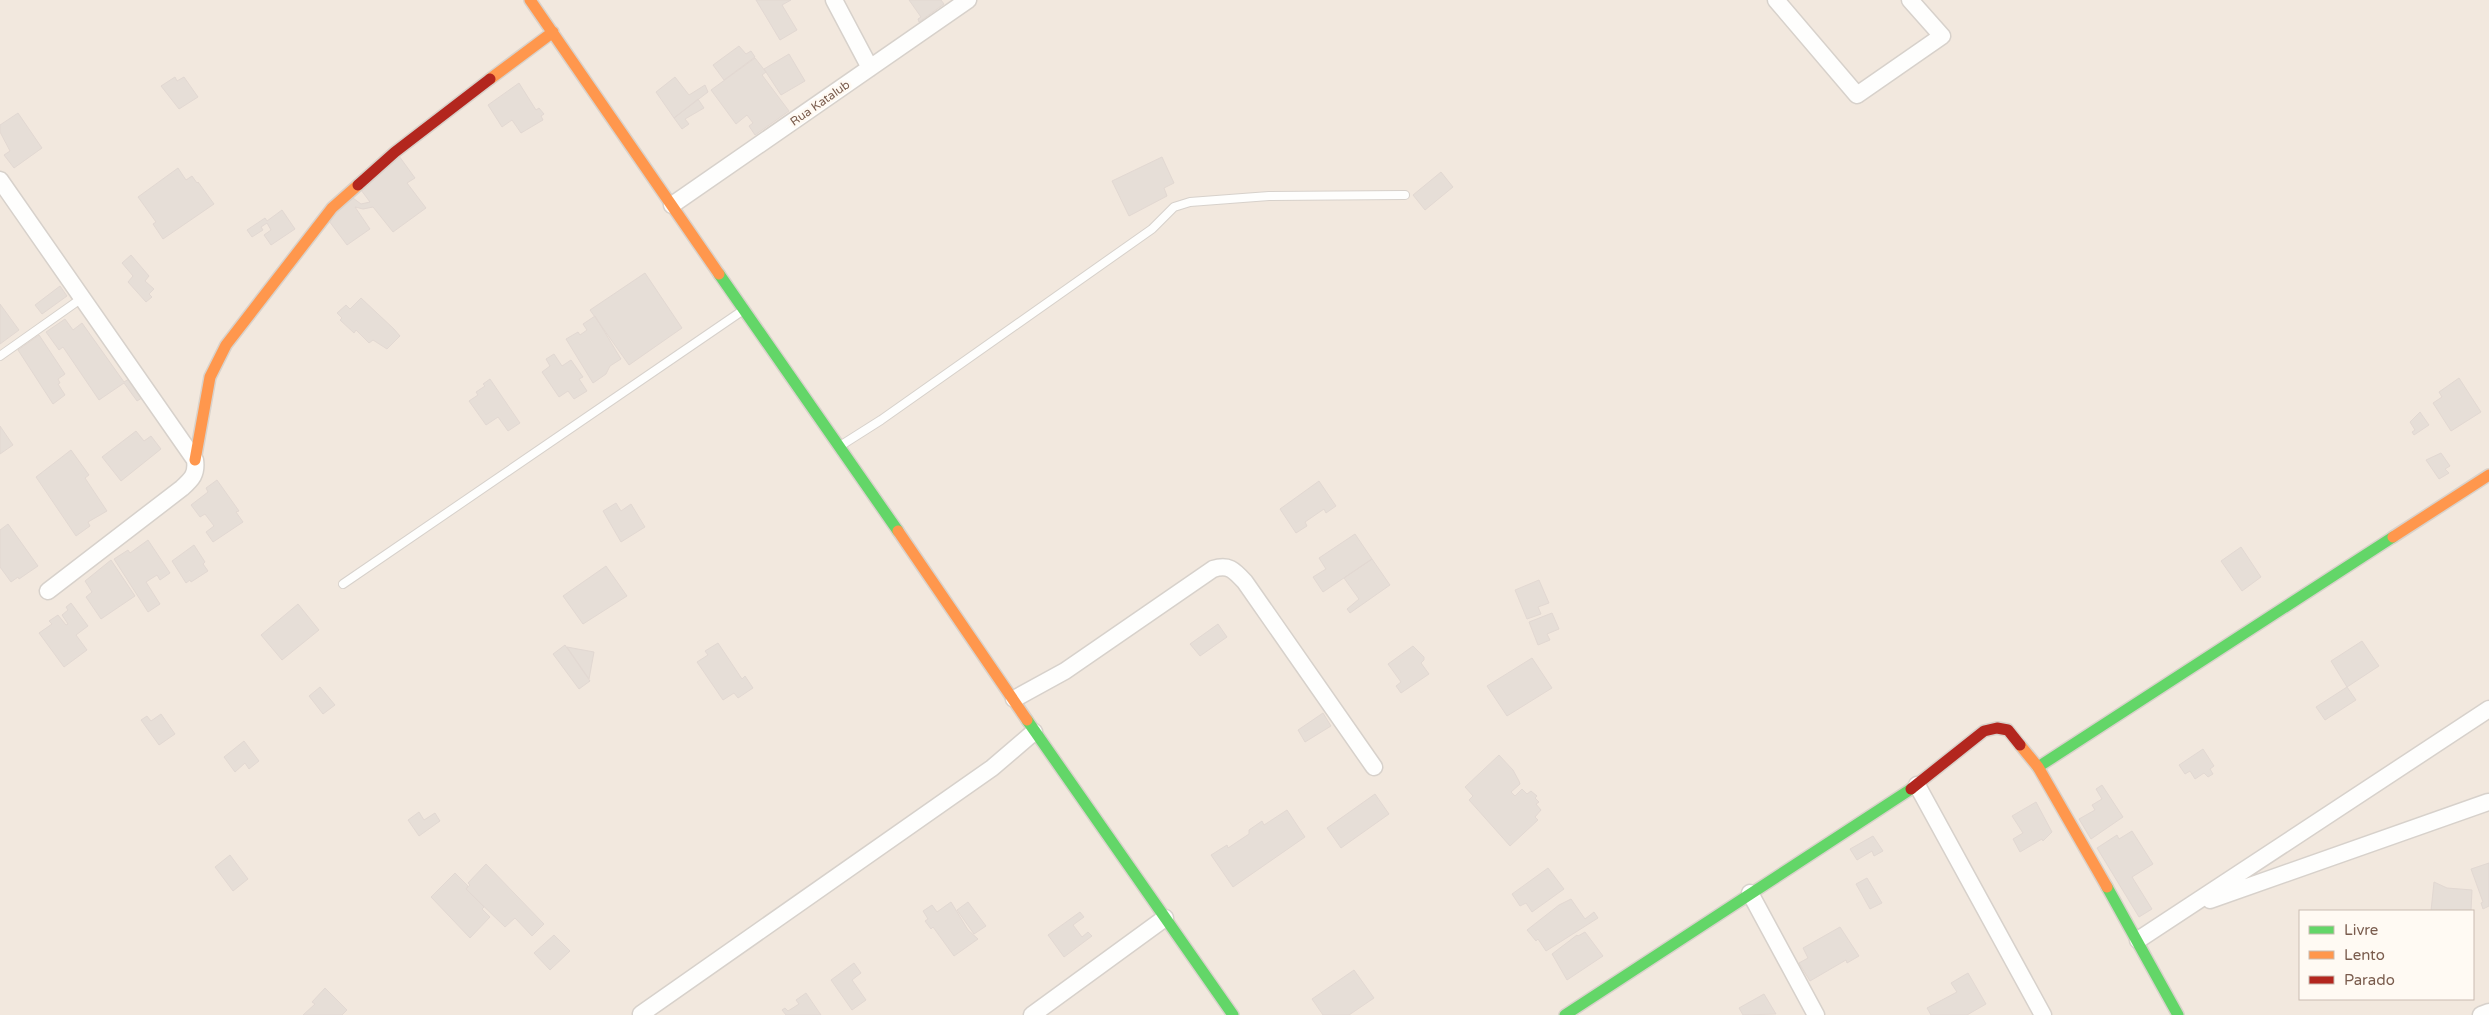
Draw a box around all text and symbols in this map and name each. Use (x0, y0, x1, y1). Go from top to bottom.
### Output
street label: Rua Katalub (787, 77, 853, 129)
legend (2299, 910, 2474, 1000)
text: Livre (2344, 921, 2378, 939)
text: Lento (2344, 946, 2385, 964)
text: Parado (2344, 971, 2395, 989)

